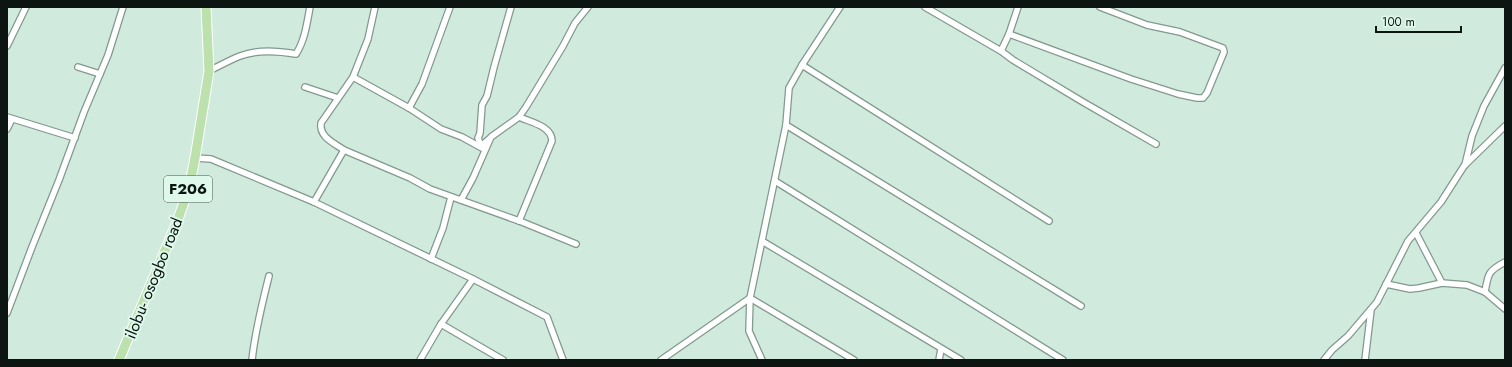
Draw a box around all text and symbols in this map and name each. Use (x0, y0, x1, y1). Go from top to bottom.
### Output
scale bar (1376, 8, 1461, 34)
text: 100 m (1382, 13, 1415, 31)
road number: F206 (164, 176, 212, 202)
street label: ilobu- osogbo road (119, 214, 188, 342)

